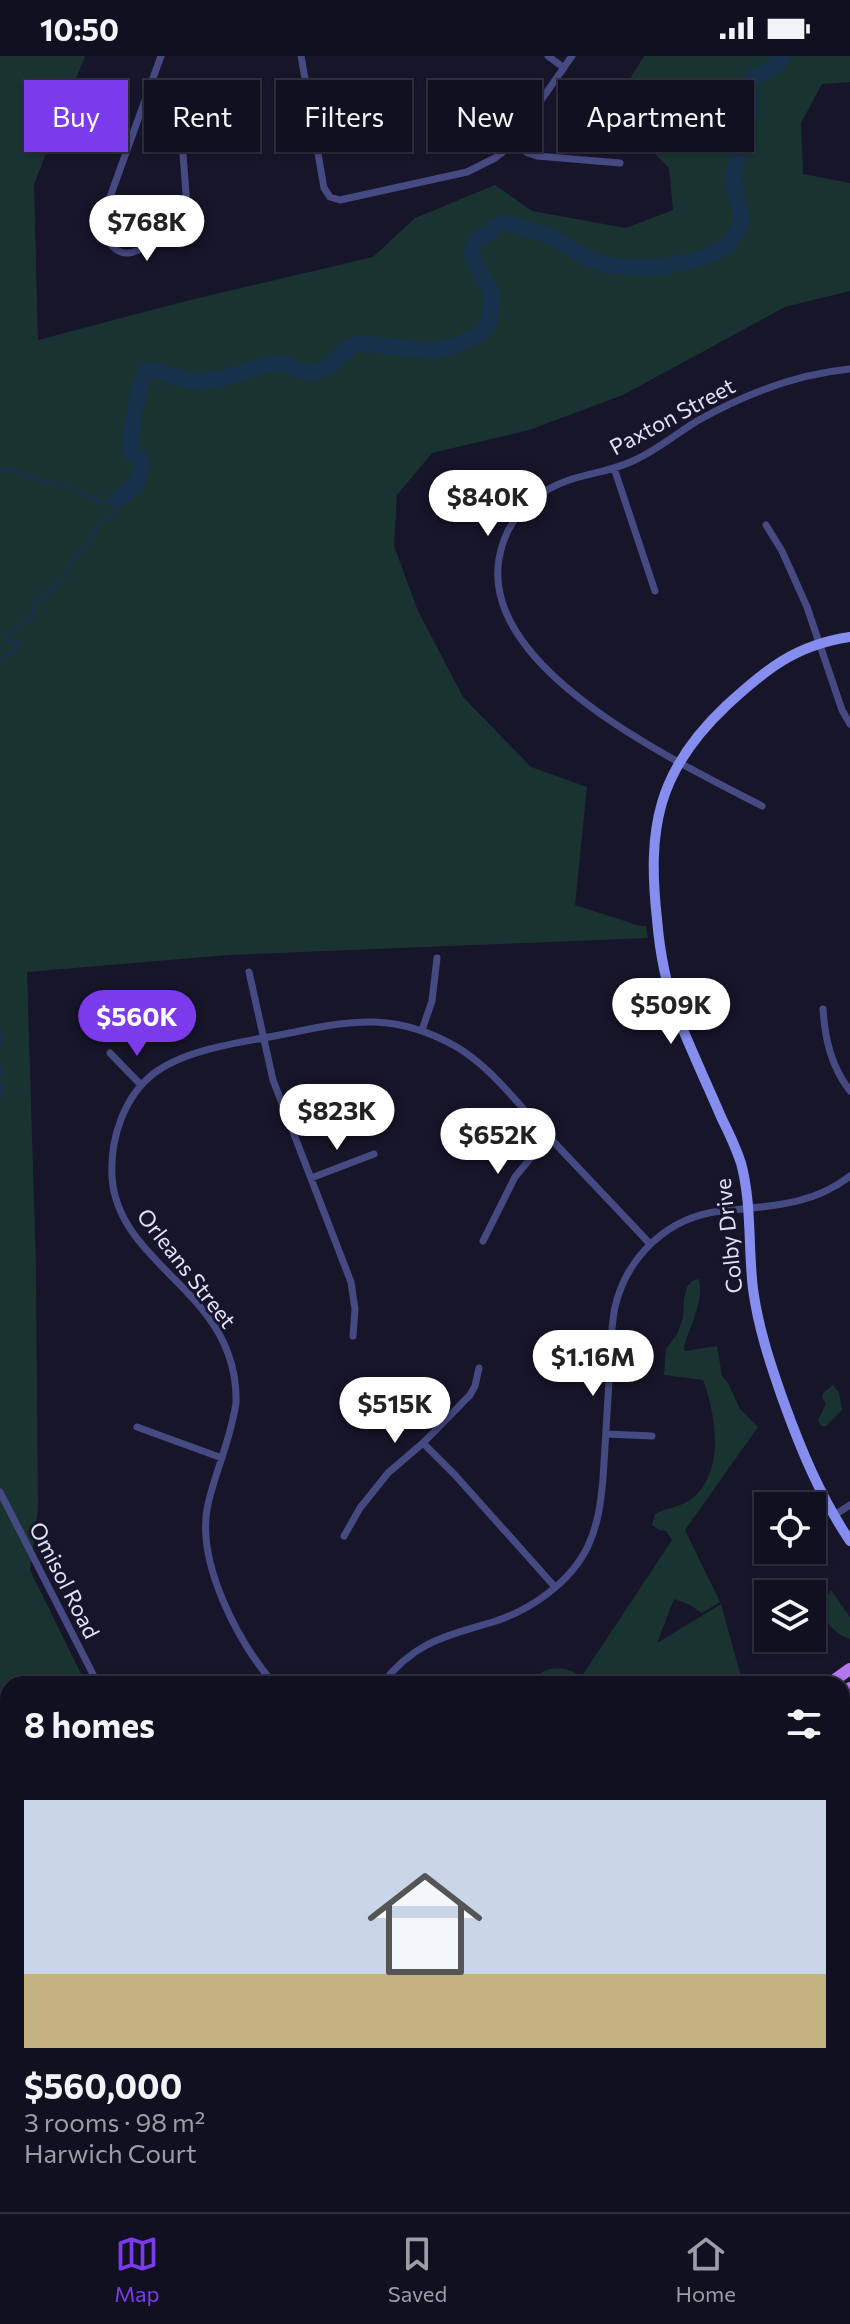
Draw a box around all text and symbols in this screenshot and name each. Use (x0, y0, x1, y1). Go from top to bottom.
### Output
text: 10:50 (40, 10, 119, 47)
chip: Buy (24, 80, 128, 152)
chip: Rent (144, 80, 260, 152)
chip: Filters (276, 80, 412, 152)
chip: New (428, 80, 542, 152)
chip: Apartment (558, 80, 754, 152)
pin: $768K (91, 195, 203, 263)
text: $768K (107, 205, 187, 236)
street label: Paxton Street (605, 372, 739, 460)
pin: $840K (432, 470, 544, 538)
text: $840K (447, 480, 529, 511)
pin: $509K (615, 978, 727, 1046)
text: $509K (630, 988, 712, 1019)
pin: $560K (81, 990, 193, 1058)
text: $560K (96, 1000, 178, 1031)
pin: $823K (281, 1084, 393, 1152)
text: $823K (298, 1094, 376, 1125)
pin: $652K (442, 1108, 554, 1176)
text: $652K (458, 1118, 538, 1149)
street label: Colby Drive (709, 1177, 747, 1295)
street label: Orleans Street (132, 1203, 242, 1333)
pin: $1.16M (528, 1330, 658, 1398)
text: $1.16M (551, 1340, 635, 1371)
pin: $515K (339, 1377, 451, 1445)
text: $515K (357, 1387, 433, 1418)
map controls (754, 1492, 826, 1652)
button: locate (754, 1492, 826, 1564)
street label: Omisol Road (24, 1517, 106, 1643)
button: layers (754, 1580, 826, 1652)
icon: filters (782, 1702, 826, 1746)
text: 8 homes (24, 1703, 155, 1745)
icon: home (353, 1852, 497, 1996)
text: $560,000 (24, 2064, 182, 2106)
text: 3 rooms · 98 m² (24, 2106, 205, 2137)
text: Harwich Court (24, 2137, 197, 2168)
tab: Map (114, 2232, 160, 2307)
tab: Saved (388, 2232, 447, 2307)
tab: Home (675, 2232, 736, 2307)

